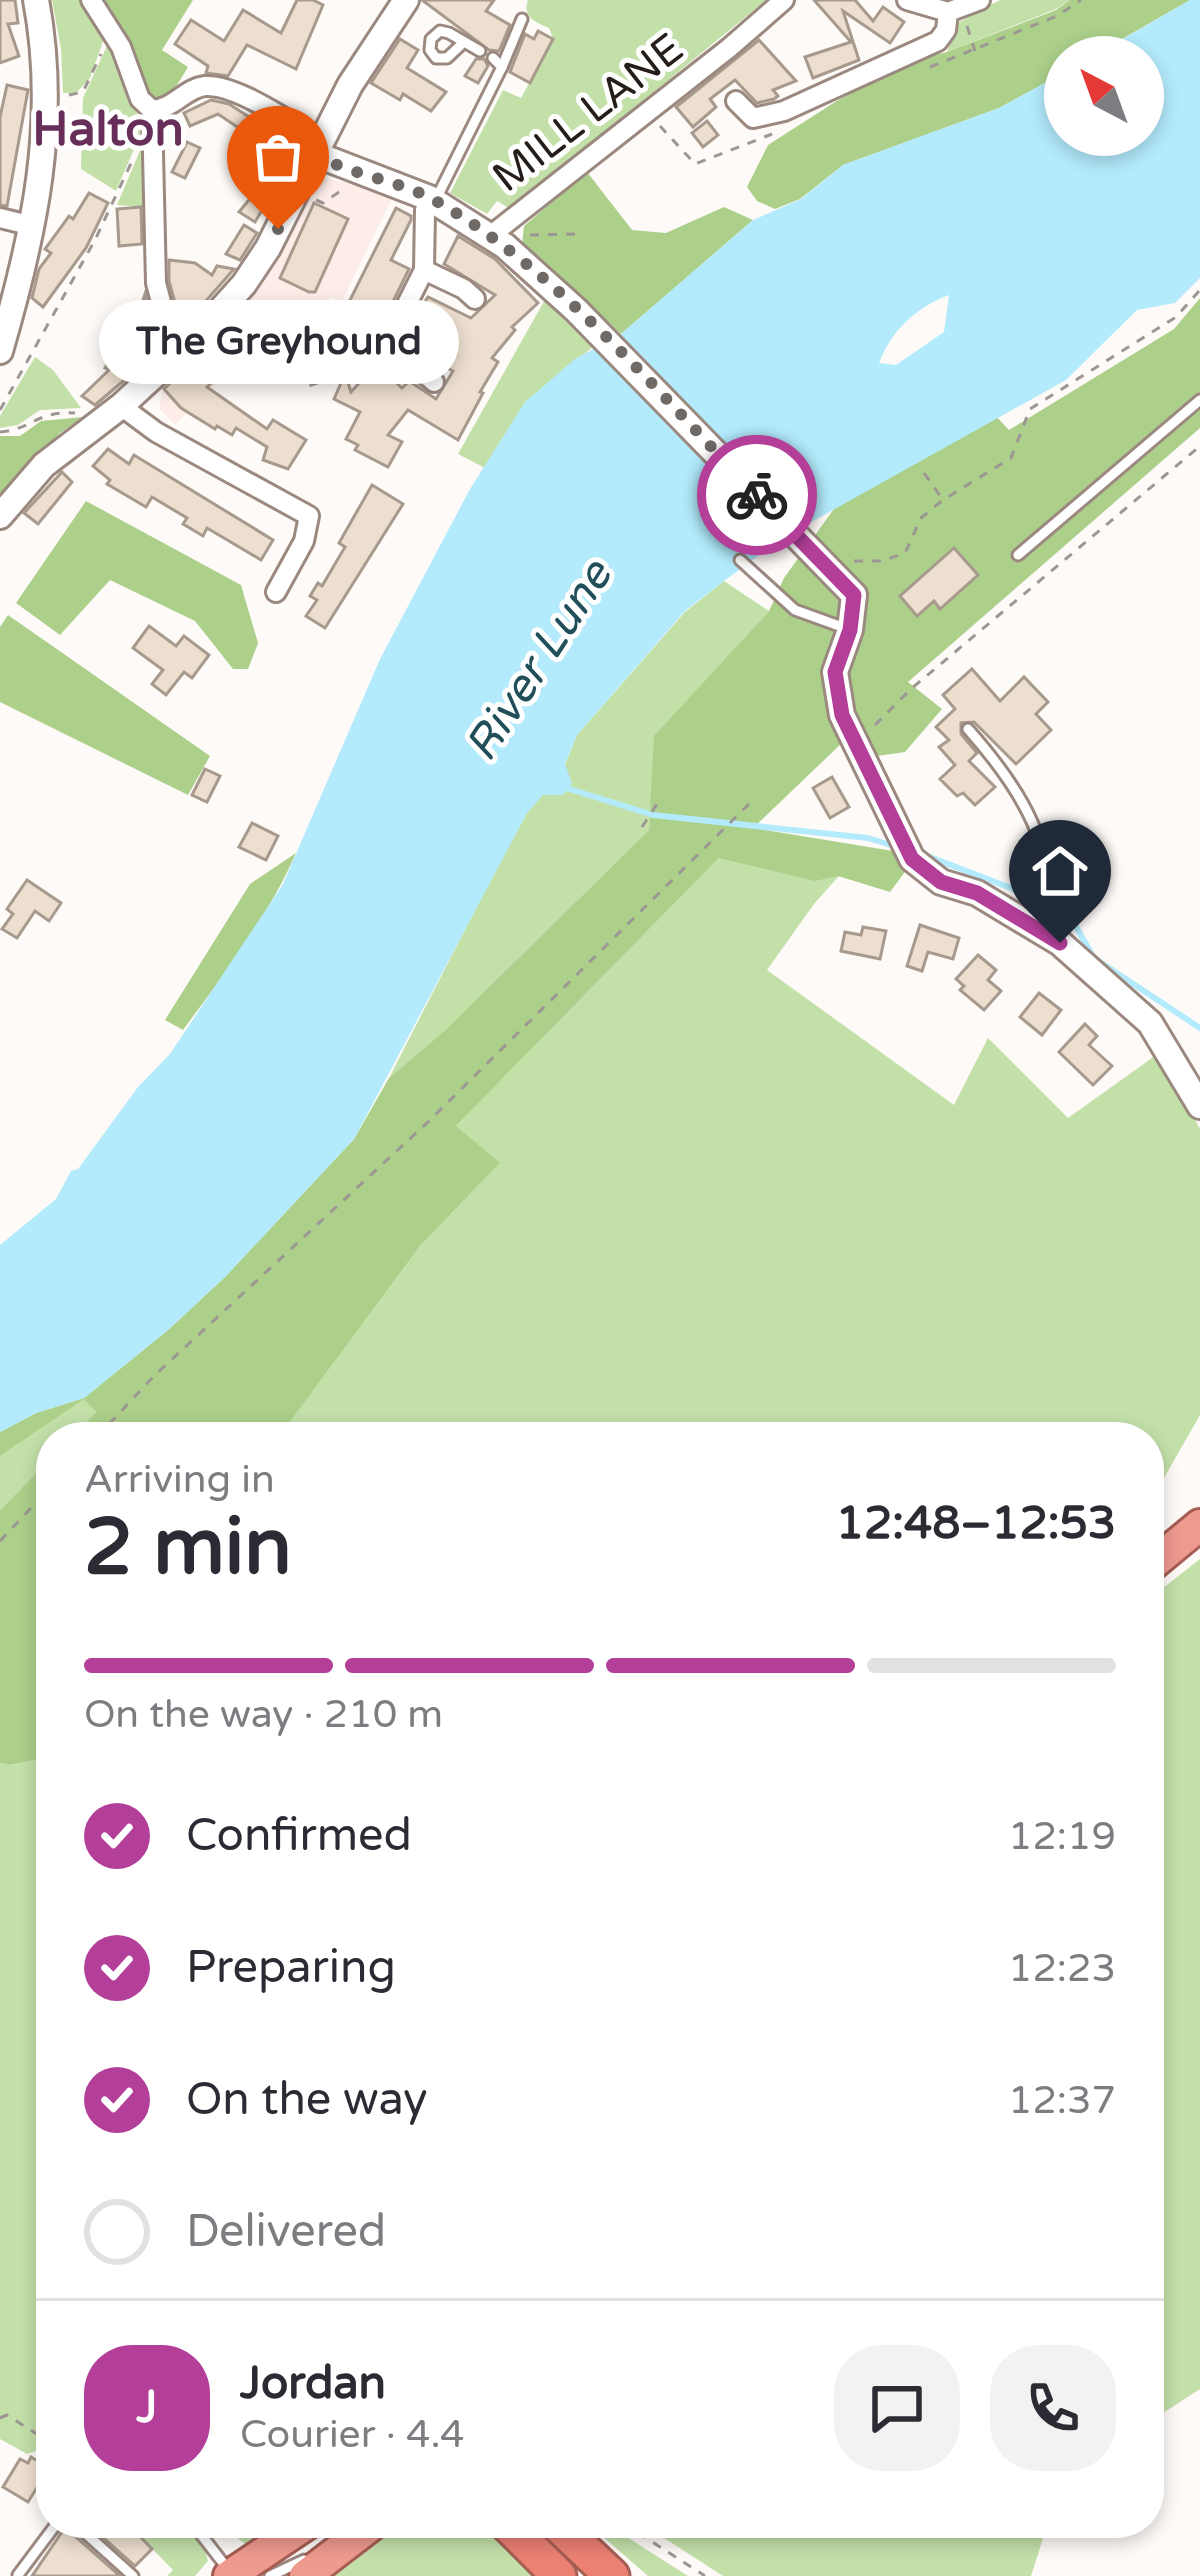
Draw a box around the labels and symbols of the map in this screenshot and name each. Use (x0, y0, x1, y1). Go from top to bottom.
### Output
street label: MILL LANE (483, 23, 693, 203)
north arrow (1044, 36, 1164, 156)
district label: Halton (32, 101, 184, 159)
pin (227, 106, 329, 229)
callout: The Greyhound (98, 301, 458, 385)
courier (697, 435, 817, 555)
water label: River Lune (454, 549, 625, 771)
pin (1009, 820, 1111, 943)

